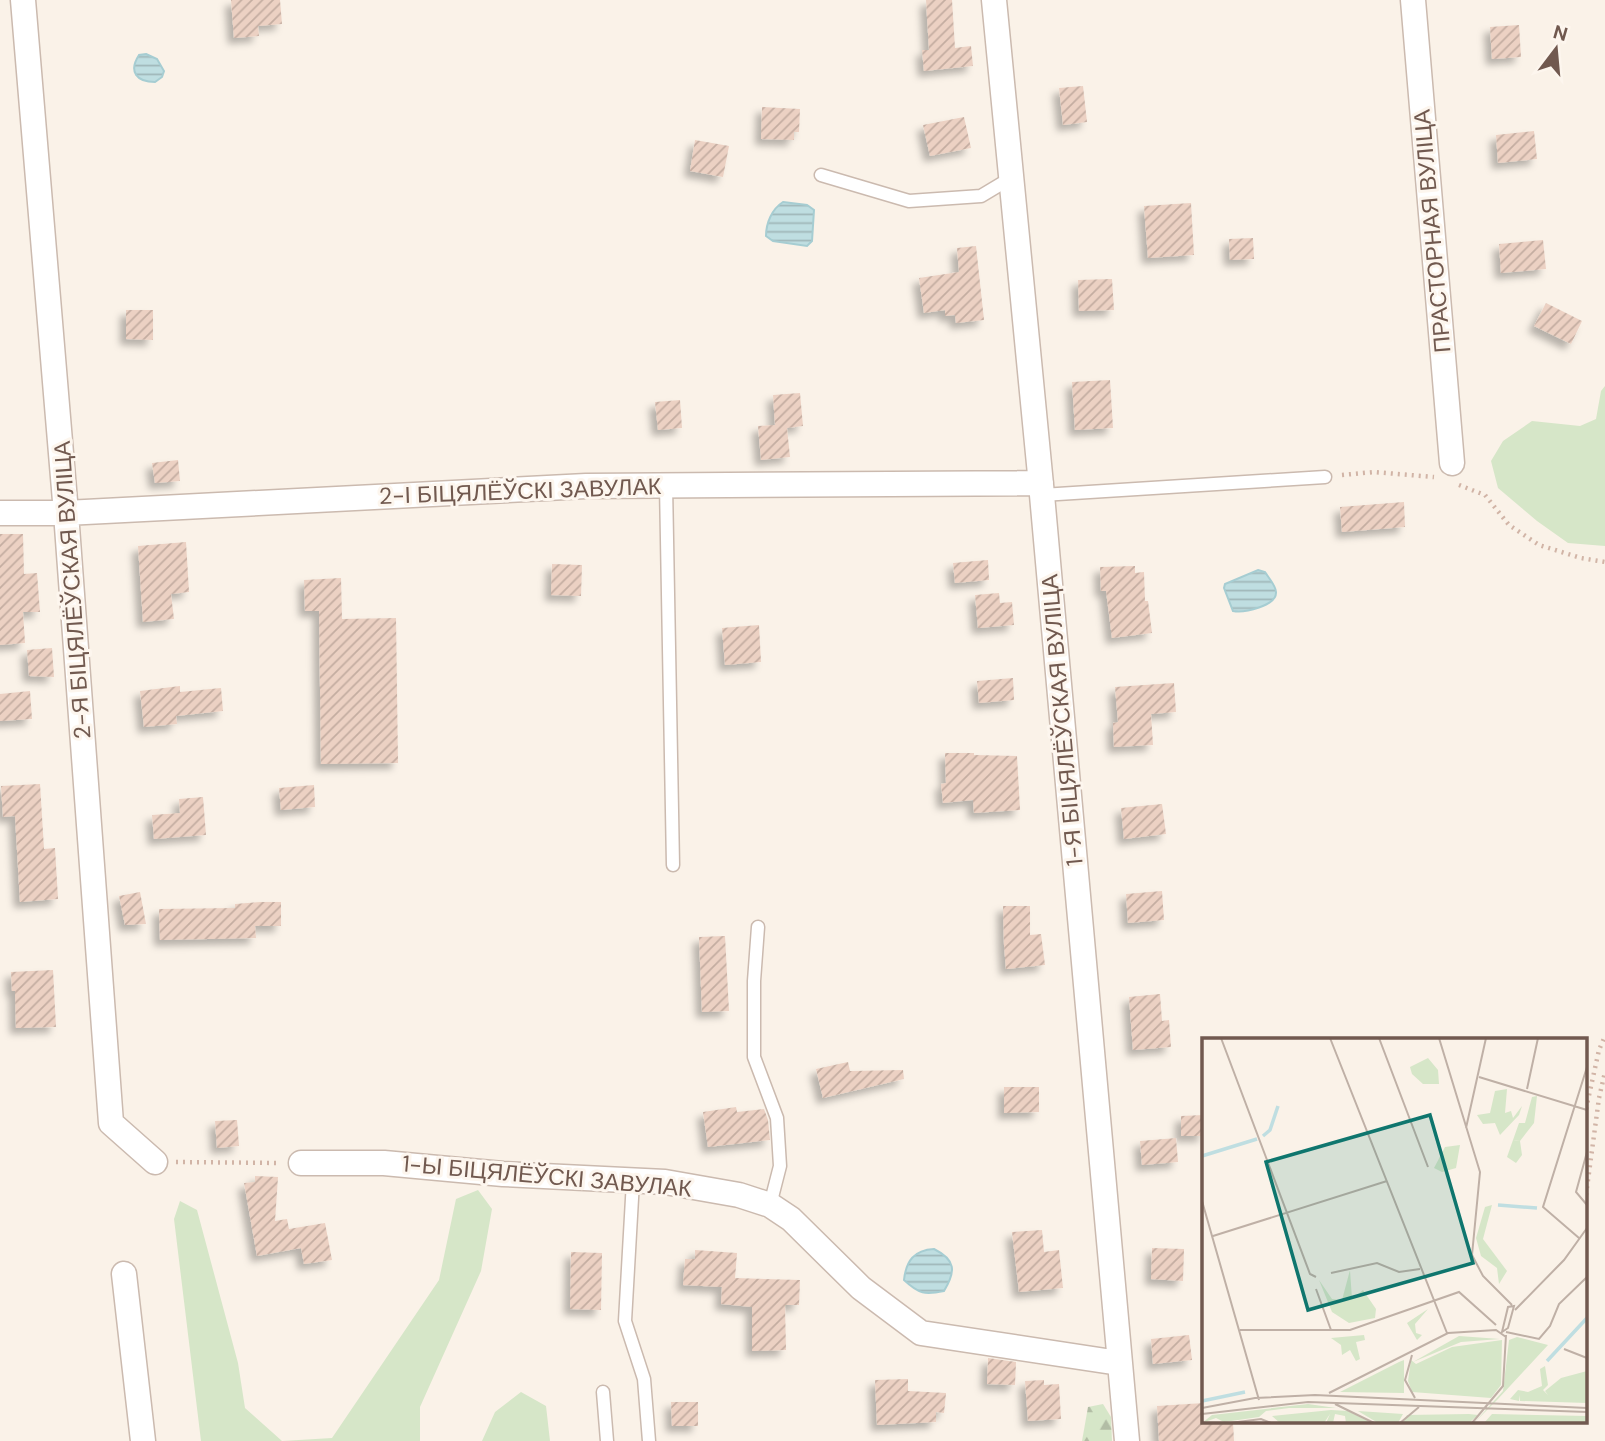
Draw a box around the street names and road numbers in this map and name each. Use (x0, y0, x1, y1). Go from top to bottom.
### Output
street label: ПРАСТОРНАЯ ВУЛІЦА (1406, 107, 1458, 354)
street label: 2-Я БІЦЯЛЁЎСКАЯ ВУЛІЦА (47, 439, 97, 740)
street label: 2-І БІЦЯЛЁЎСКІ ЗАВУЛАК (378, 471, 662, 511)
street label: 1-Я БІЦЯЛЁЎСКАЯ ВУЛІЦА (1034, 572, 1090, 867)
street label: 1-Ы БІЦЯЛЁЎСКІ ЗАВУЛАК (401, 1148, 693, 1204)

